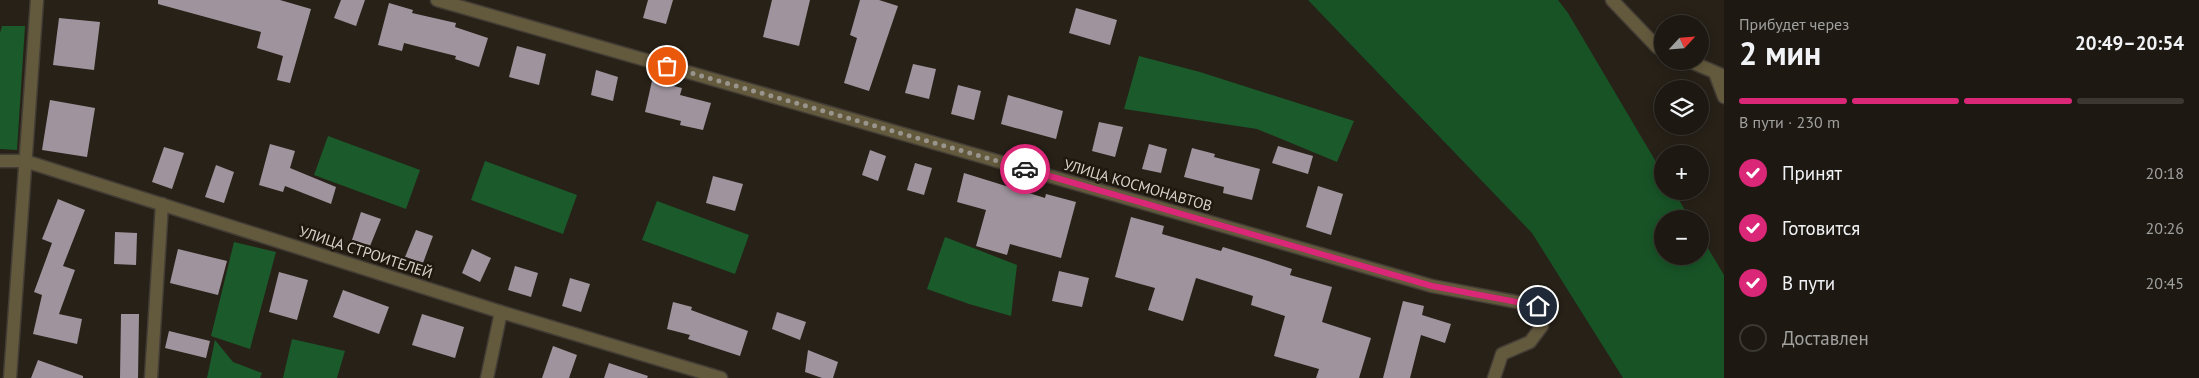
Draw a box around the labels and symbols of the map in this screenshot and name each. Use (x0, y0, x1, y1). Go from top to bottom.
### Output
north arrow (1654, 15, 1709, 70)
pin (646, 45, 688, 87)
courier (1000, 144, 1050, 194)
street label: УЛИЦА КОСМОНАВТОВ (1062, 155, 1214, 215)
street label: УЛИЦА СТРОИТЕЛЕЙ (297, 221, 435, 283)
pin (1517, 285, 1559, 327)

